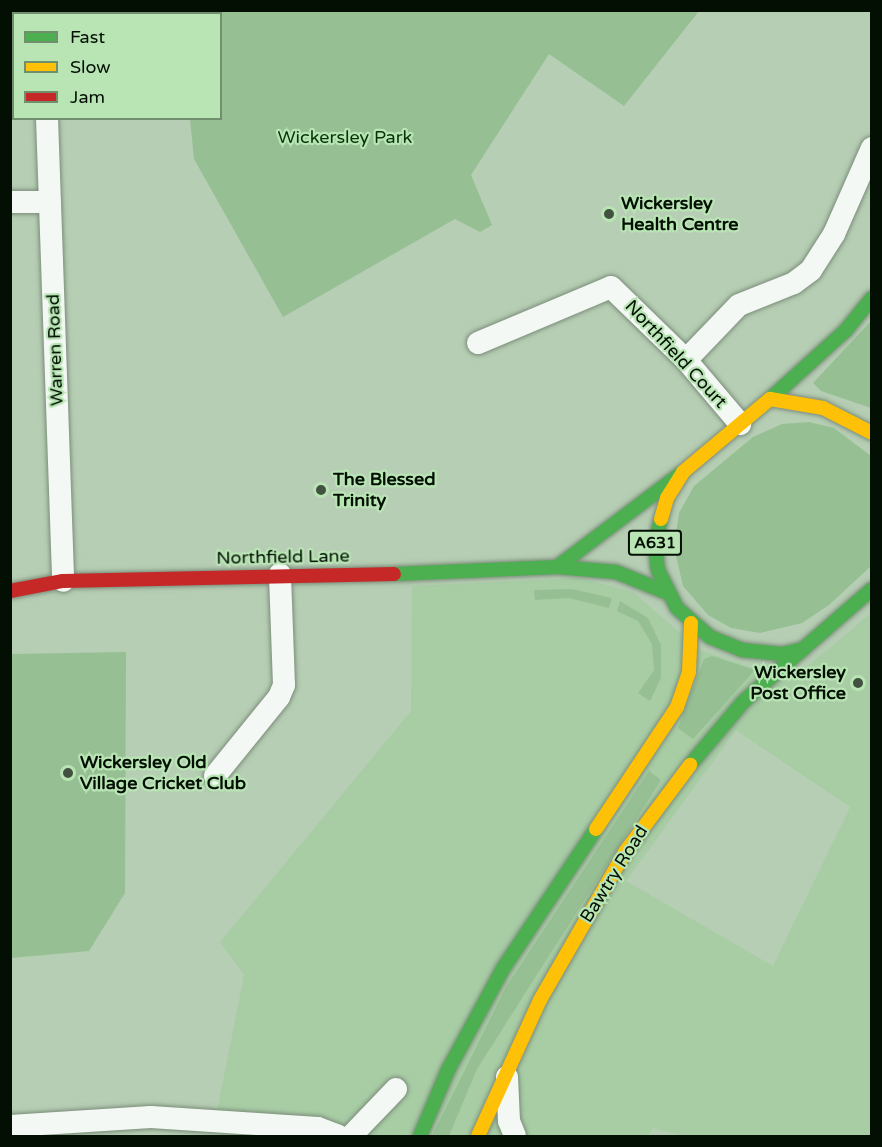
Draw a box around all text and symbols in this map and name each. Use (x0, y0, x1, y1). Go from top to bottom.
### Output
legend (12, 12, 222, 120)
text: Fast (70, 26, 105, 48)
text: Slow (70, 56, 111, 78)
text: Jam (70, 86, 105, 108)
park label: Wickersley Park (278, 126, 412, 148)
place label: Wickersley Health Centre (621, 193, 738, 236)
marker: Wickersley Health Centre (602, 207, 616, 221)
street label: Warren Road (42, 294, 68, 406)
street label: Northfield Court (620, 296, 732, 412)
place label: The Blessed Trinity (333, 469, 436, 512)
marker: The Blessed Trinity (314, 483, 328, 497)
road number: A631 (626, 530, 684, 556)
street label: Northfield Lane (216, 545, 350, 569)
place label: Wickersley Post Office (750, 662, 846, 704)
marker: Wickersley Post Office (851, 676, 865, 690)
place label: Wickersley Old Village Cricket Club (80, 752, 246, 795)
marker: Wickersley Old Village Cricket Club (61, 766, 75, 780)
street label: Bawtry Road (576, 821, 652, 927)

